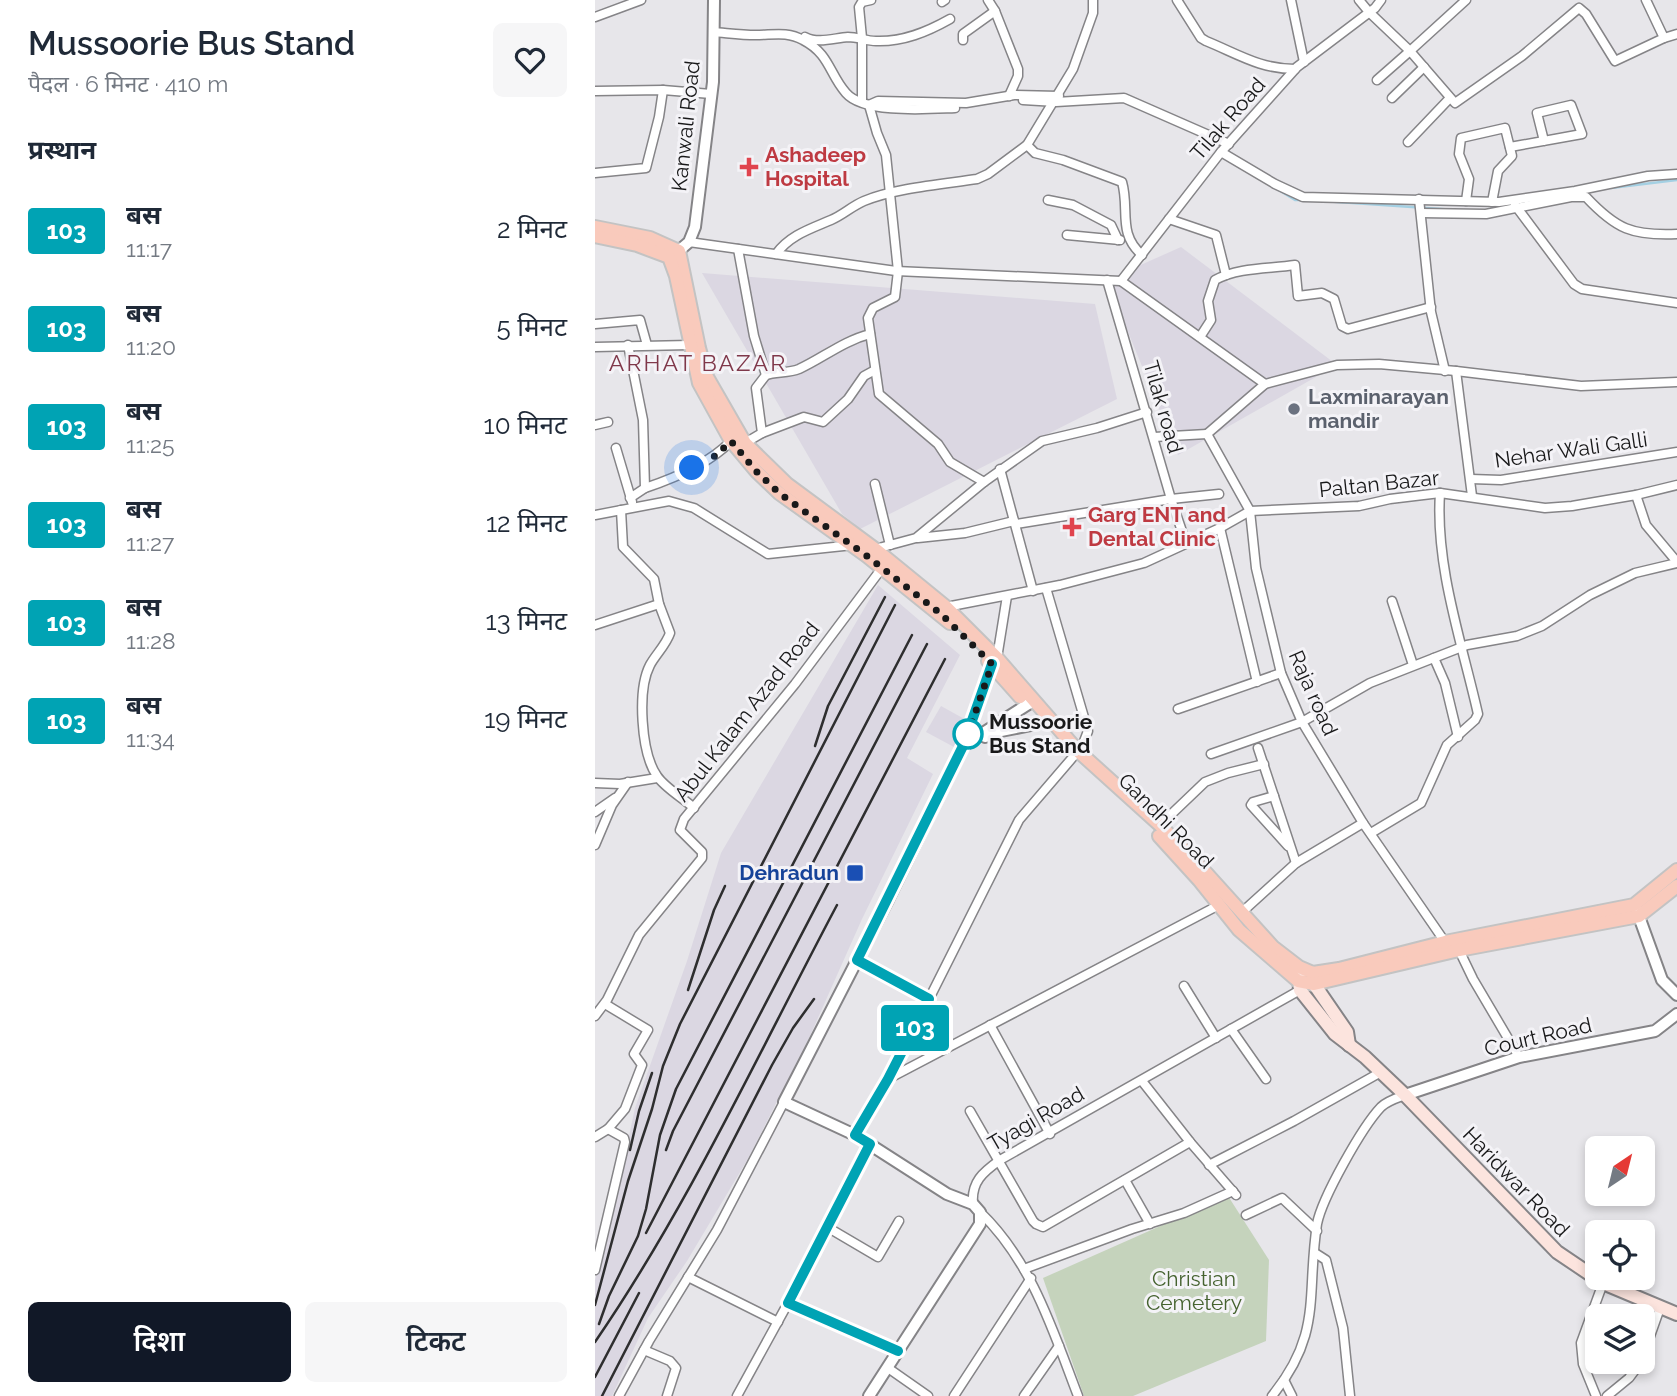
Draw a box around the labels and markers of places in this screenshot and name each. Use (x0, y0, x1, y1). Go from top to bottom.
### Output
place label: Ashadeep Hospital (765, 142, 866, 191)
marker: Ashadeep Hospital (739, 157, 759, 177)
place label: Laxminarayan mandir (1308, 384, 1449, 433)
marker: Laxminarayan mandir (1286, 401, 1302, 417)
place label: Garg ENT and Dental Clinic (1088, 502, 1226, 551)
marker: Garg ENT and Dental Clinic (1062, 517, 1082, 537)
place label: Mussoorie Bus Stand (989, 709, 1093, 758)
marker: Mussoorie Bus Stand (953, 719, 983, 749)
place label: Dehradun (739, 860, 839, 885)
marker: Dehradun (845, 863, 865, 883)

